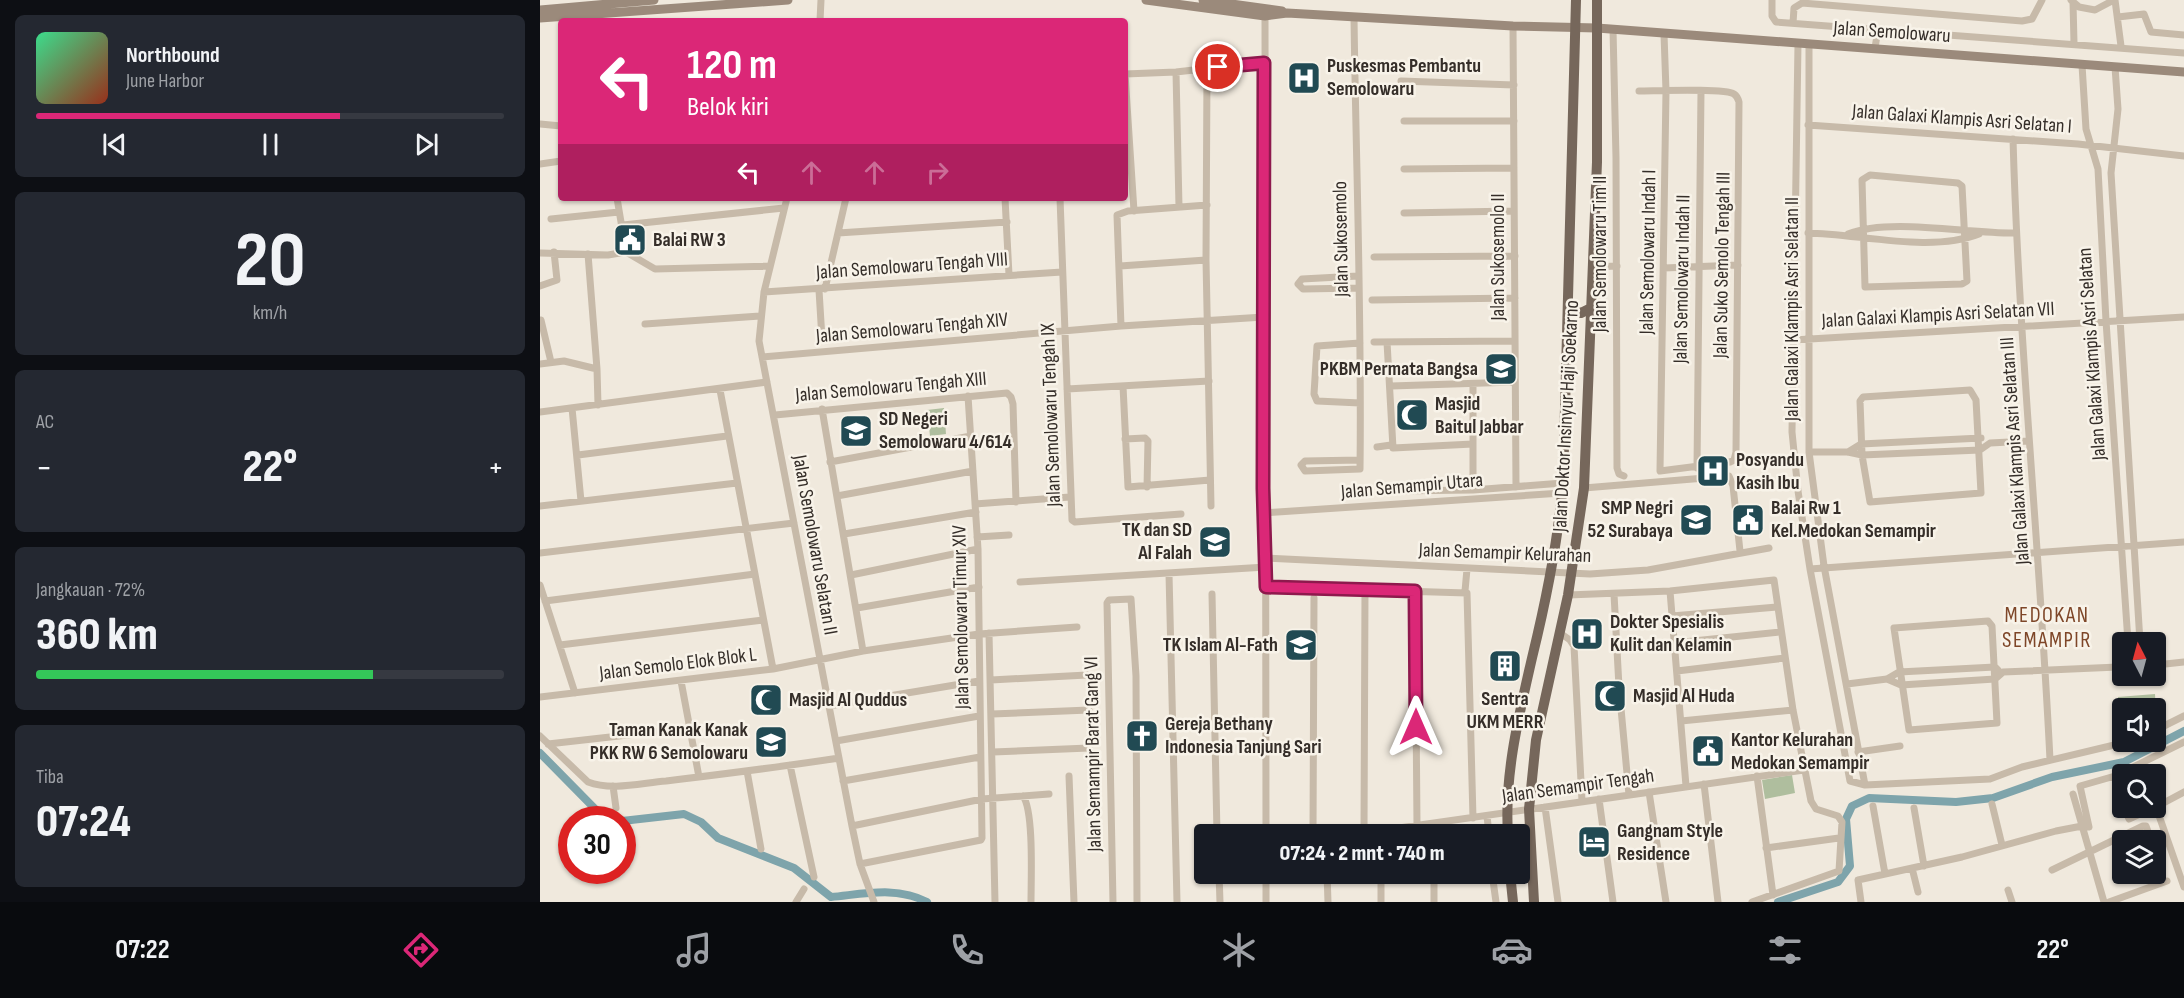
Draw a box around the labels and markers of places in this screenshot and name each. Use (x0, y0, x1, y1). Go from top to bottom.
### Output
pin (1192, 41, 1243, 92)
place label: Puskesmas Pembantu Semolowaru (1327, 54, 1481, 101)
hospital icon: Puskesmas Pembantu Semolowaru (1286, 60, 1322, 96)
public building icon: Balai RW 3 (612, 222, 648, 258)
place label: Balai RW 3 (653, 228, 726, 252)
school or university icon: PKBM Permata Bangsa (1483, 351, 1519, 387)
place label: PKBM Permata Bangsa (1320, 357, 1478, 381)
place label: Masjid Baitul Jabbar (1435, 392, 1524, 439)
mosque icon: Masjid Baitul Jabbar (1394, 397, 1430, 433)
place label: SD Negeri Semolowaru 4/614 (879, 407, 1012, 454)
school or university icon: SD Negeri Semolowaru 4/614 (838, 413, 874, 449)
place label: Posyandu Kasih Ibu (1736, 448, 1804, 495)
hospital icon: Posyandu Kasih Ibu (1695, 453, 1731, 489)
place label: SMP Negri 52 Surabaya (1588, 496, 1673, 543)
place label: Balai Rw 1 Kel.Medokan Semampir (1771, 496, 1936, 543)
school or university icon: SMP Negri 52 Surabaya (1678, 502, 1714, 538)
public building icon: Balai Rw 1 Kel.Medokan Semampir (1730, 502, 1766, 538)
place label: TK dan SD Al Falah (1122, 518, 1192, 565)
school or university icon: TK dan SD Al Falah (1197, 524, 1233, 560)
place label: Dokter Spesialis Kulit dan Kelamin (1610, 610, 1732, 657)
hospital icon: Dokter Spesialis Kulit dan Kelamin (1569, 616, 1605, 652)
school or university icon: TK Islam Al-Fath (1283, 627, 1319, 663)
place label: TK Islam Al-Fath (1163, 633, 1278, 657)
building icon: Sentra UKM MERR (1487, 648, 1523, 684)
mosque icon: Masjid Al Huda (1592, 678, 1628, 714)
mosque icon: Masjid Al Quddus (748, 682, 784, 718)
place label: Masjid Al Huda (1633, 684, 1735, 708)
place label: Sentra UKM MERR (1467, 687, 1544, 734)
place label: Masjid Al Quddus (789, 688, 908, 712)
place label: Gereja Bethany Indonesia Tanjung Sari (1165, 712, 1321, 759)
place label: Taman Kanak Kanak PKK RW 6 Semolowaru (590, 718, 749, 765)
church icon: Gereja Bethany Indonesia Tanjung Sari (1124, 718, 1160, 754)
school or university icon: Taman Kanak Kanak PKK RW 6 Semolowaru (753, 724, 789, 760)
place label: Kantor Kelurahan Medokan Semampir (1731, 728, 1869, 775)
public building icon: Kantor Kelurahan Medokan Semampir (1690, 733, 1726, 769)
place label: Gangnam Style Residence (1617, 819, 1723, 866)
hotel icon: Gangnam Style Residence (1576, 824, 1612, 860)

